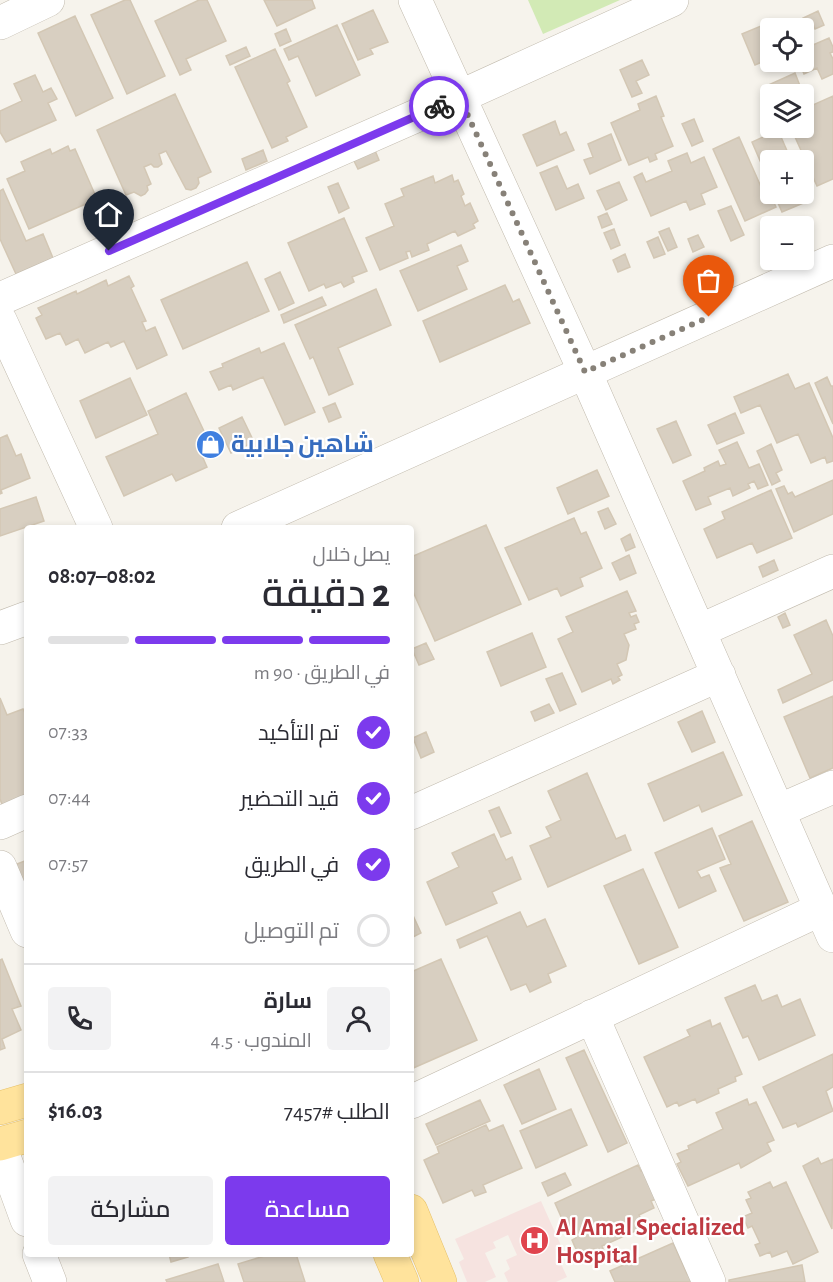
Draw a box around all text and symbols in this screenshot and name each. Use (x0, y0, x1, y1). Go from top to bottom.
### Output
map controls (760, 18, 814, 270)
button: locate (760, 18, 814, 72)
courier (409, 76, 469, 136)
button: layers (760, 84, 814, 138)
icon: bike (423, 90, 456, 123)
button: + (760, 150, 814, 204)
pin (83, 189, 134, 251)
icon: home (92, 198, 125, 231)
button: − (760, 216, 814, 270)
pin (683, 255, 734, 317)
icon: bag (692, 264, 725, 297)
shop icon: شاهين جلابية (194, 428, 226, 460)
place label: شاهين جلابية (231, 431, 374, 458)
text: يصل خلال (312, 545, 390, 565)
text: 08:02–08:07 (48, 565, 156, 587)
text: 2 دقيقة (262, 575, 390, 614)
text: في الطريق · 90 m (254, 663, 390, 683)
icon: check (357, 716, 390, 749)
text: 07:33 (48, 722, 88, 742)
text: تم التأكيد (258, 722, 339, 744)
icon: check (357, 782, 390, 815)
text: 07:44 (48, 788, 91, 808)
text: قيد التحضير (240, 788, 339, 810)
icon: check (357, 848, 390, 881)
text: 07:57 (48, 854, 88, 874)
text: في الطريق (245, 854, 339, 876)
text: تم التوصيل (244, 920, 339, 942)
button: phone (48, 987, 111, 1050)
button: person (327, 987, 390, 1050)
text: سارة (264, 990, 312, 1012)
text: المندوب · 4.5 (211, 1031, 312, 1051)
text: $16.03 (48, 1100, 102, 1122)
text: الطلب #7457 (284, 1101, 390, 1123)
button: مشاركة (48, 1176, 213, 1245)
button: مساعدة (225, 1176, 390, 1245)
place label: Al Amal Specialized Hospital (556, 1216, 745, 1268)
hospital icon: Al Amal Specialized Hospital (519, 1225, 551, 1257)

